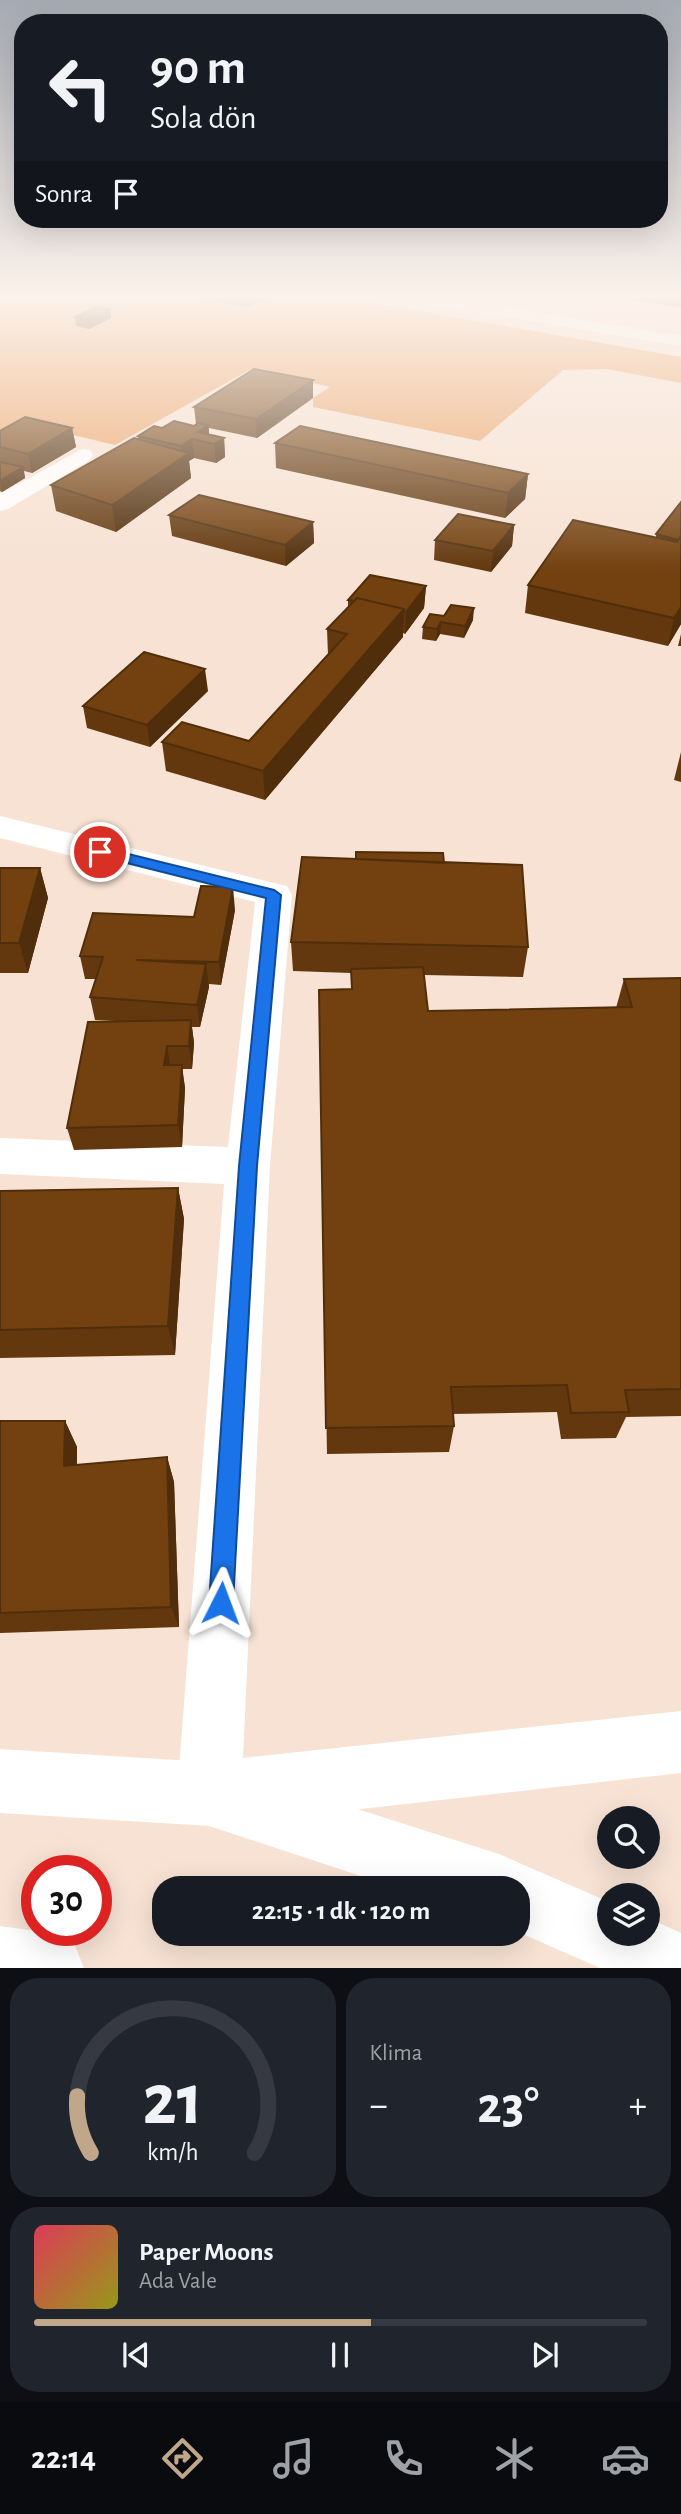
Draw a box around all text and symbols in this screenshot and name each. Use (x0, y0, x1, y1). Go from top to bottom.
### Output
icon: left (35, 42, 126, 133)
text: 90 m (150, 44, 246, 93)
text: Sola dön (150, 102, 257, 134)
icon: arrive (107, 175, 145, 213)
text: Sonra (35, 181, 93, 207)
pin (70, 822, 130, 882)
icon: arrive (81, 833, 119, 871)
position arrow (184, 1566, 258, 1640)
map controls (597, 1806, 660, 1946)
button: search (597, 1806, 660, 1869)
speed limit sign: 30 (21, 1855, 112, 1946)
button: layers (597, 1883, 660, 1946)
text: 22:15 · 1 dk · 120 m (252, 1898, 430, 1924)
text: Klima (370, 2042, 422, 2065)
text: 21 (143, 2066, 203, 2139)
text: 23° (477, 2080, 539, 2132)
text: − (370, 2087, 388, 2125)
text: + (629, 2087, 647, 2125)
text: km/h (147, 2140, 199, 2165)
text: Paper Moons (139, 2239, 274, 2265)
text: Ada Vale (139, 2270, 217, 2293)
icon: previous (117, 2336, 155, 2374)
icon: pause (321, 2336, 359, 2374)
icon: next (526, 2336, 564, 2374)
icon: directions (158, 2434, 207, 2483)
icon: music (269, 2434, 318, 2483)
icon: phone (379, 2434, 428, 2483)
icon: climate (490, 2434, 539, 2483)
icon: car (601, 2434, 650, 2483)
text: 22:14 (31, 2442, 96, 2474)

